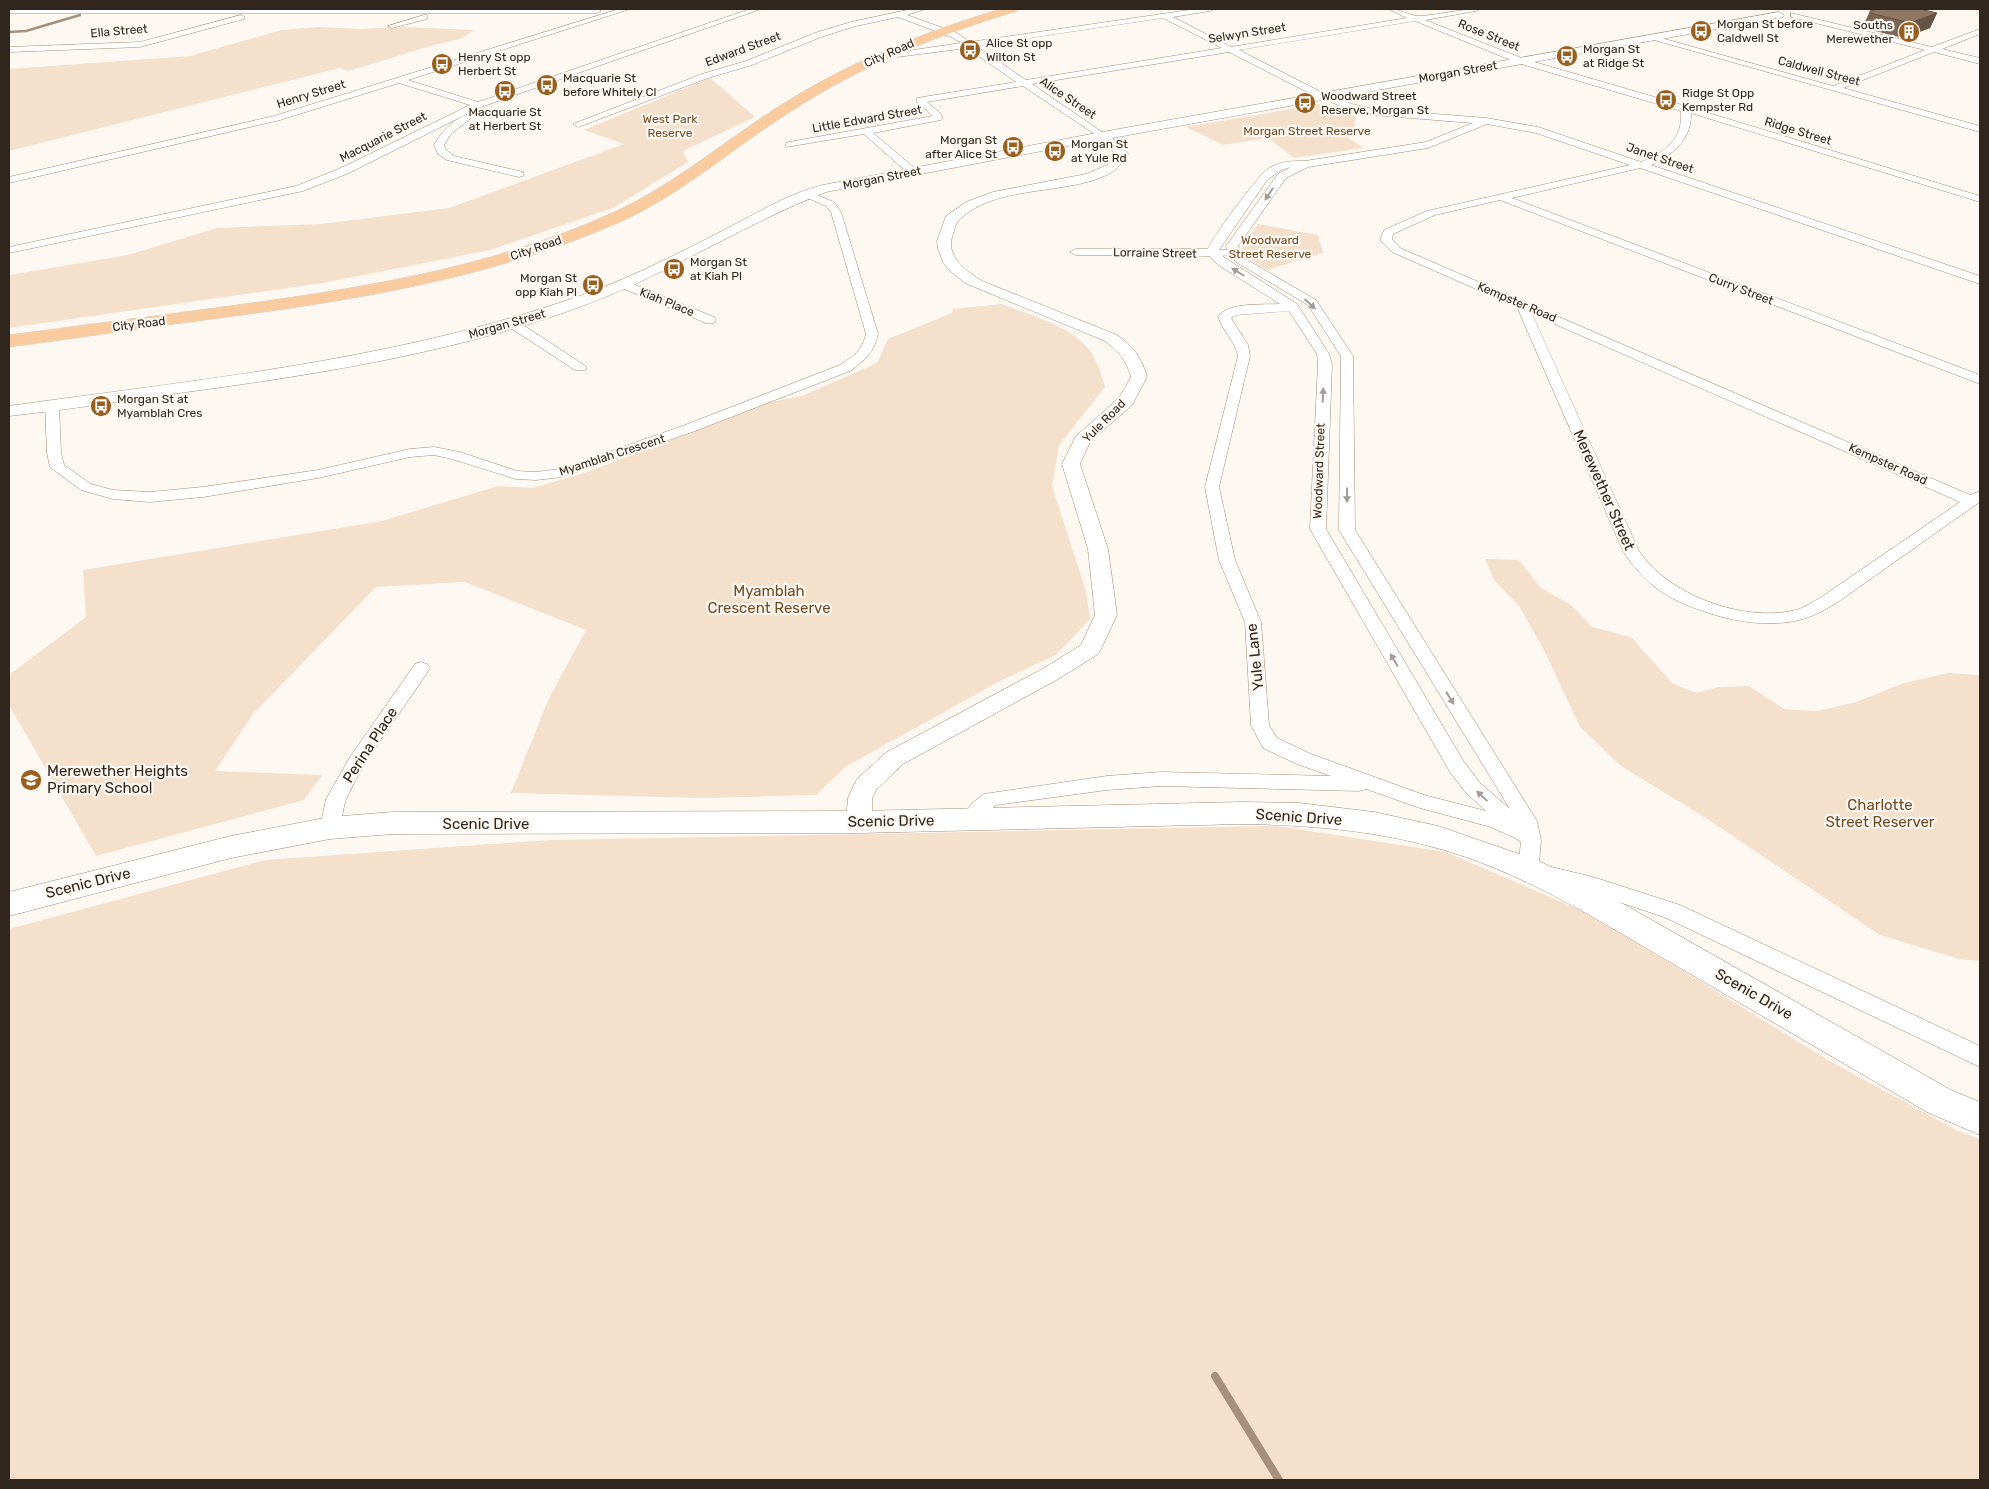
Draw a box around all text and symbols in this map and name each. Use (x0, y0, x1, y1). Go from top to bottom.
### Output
street label: Rose Street (1456, 16, 1522, 54)
place label: Morgan St before Caldwell St (1717, 17, 1814, 45)
place label: Souths Merewether (1826, 18, 1893, 46)
bus stop icon: Morgan St before Caldwell St (1689, 19, 1713, 43)
street label: Selwyn Street (1207, 20, 1287, 46)
building icon: Souths Merewether (1897, 20, 1921, 44)
street label: Ella Street (90, 22, 148, 40)
street label: Edward Street (703, 29, 783, 69)
street label: City Road (862, 36, 916, 70)
place label: Alice St opp Wilton St (986, 36, 1052, 64)
bus stop icon: Alice St opp Wilton St (958, 38, 982, 62)
place label: Morgan St at Ridge St (1583, 42, 1644, 70)
bus stop icon: Morgan St at Ridge St (1555, 44, 1579, 68)
place label: Henry St opp Herbert St (458, 50, 531, 78)
bus stop icon: Henry St opp Herbert St (430, 52, 454, 76)
street label: Caldwell Street (1776, 53, 1862, 89)
street label: Morgan Street (1418, 58, 1499, 86)
place label: Macquarie St before Whitely Cl (563, 71, 656, 99)
bus stop icon: Macquarie St before Whitely Cl (535, 73, 559, 97)
street label: Alice Street (1037, 74, 1099, 122)
street label: Henry Street (275, 77, 347, 111)
bus stop icon: Macquarie St at Herbert St (493, 79, 517, 103)
place label: Ridge St Opp Kempster Rd (1682, 86, 1754, 114)
bus stop icon: Ridge St Opp Kempster Rd (1654, 88, 1678, 112)
place label: Woodward Street Reserve, Morgan St (1321, 89, 1429, 117)
bus stop icon: Woodward Street Reserve, Morgan St (1293, 91, 1317, 115)
street label: Little Edward Street (811, 102, 923, 136)
place label: Macquarie St at Herbert St (468, 105, 542, 133)
street label: Macquarie Street (337, 109, 429, 165)
park label: West Park Reserve (643, 112, 698, 140)
street label: Ridge Street (1763, 114, 1834, 148)
park label: Morgan Street Reserve (1243, 124, 1371, 138)
place label: Morgan St after Alice St (925, 133, 997, 161)
bus stop icon: Morgan St after Alice St (1001, 135, 1025, 159)
place label: Morgan St at Yule Rd (1071, 137, 1128, 165)
bus stop icon: Morgan St at Yule Rd (1043, 139, 1067, 163)
street label: Janet Street (1624, 140, 1696, 176)
street label: Morgan Street (842, 163, 923, 192)
one-way arrow (1264, 188, 1274, 201)
street label: City Road (509, 233, 563, 263)
park label: Woodward Street Reserve (1229, 233, 1312, 261)
street label: Lorraine Street (1113, 245, 1197, 261)
place label: Morgan St at Kiah Pl (690, 255, 747, 283)
bus stop icon: Morgan St at Kiah Pl (662, 257, 686, 281)
one-way arrow (1231, 268, 1244, 277)
street label: Curry Street (1707, 270, 1776, 308)
place label: Morgan St opp Kiah Pl (515, 271, 577, 299)
bus stop icon: Morgan St opp Kiah Pl (581, 273, 605, 297)
street label: Kempster Road (1475, 279, 1559, 325)
street label: Kiah Place (638, 285, 697, 319)
one-way arrow (1304, 298, 1316, 309)
street label: Morgan Street (467, 306, 547, 342)
street label: City Road (112, 314, 166, 334)
one-way arrow (1319, 387, 1327, 403)
place label: Morgan St at Myamblah Cres (117, 392, 202, 420)
bus stop icon: Morgan St at Myamblah Cres (89, 394, 113, 418)
street label: Yule Road (1080, 397, 1128, 445)
street label: Woodward Street (1310, 423, 1328, 519)
street label: Merewether Street (1569, 427, 1639, 553)
street label: Myamblah Crescent (557, 431, 667, 479)
street label: Kempster Road (1847, 440, 1929, 488)
one-way arrow (1343, 488, 1351, 504)
park label: Myamblah Crescent Reserve (707, 582, 831, 617)
street label: Yule Lane (1243, 622, 1267, 692)
one-way arrow (1389, 653, 1398, 666)
one-way arrow (1446, 692, 1455, 705)
street label: Perina Place (339, 704, 401, 786)
place label: Merewether Heights Primary School (47, 762, 188, 797)
school or university icon: Merewether Heights Primary School (19, 768, 43, 792)
one-way arrow (1475, 790, 1488, 801)
park label: Charlotte Street Reserver (1825, 796, 1935, 831)
street label: Scenic Drive (1255, 805, 1343, 829)
street label: Scenic Drive (847, 811, 935, 831)
street label: Scenic Drive (443, 815, 529, 833)
street label: Scenic Drive (44, 864, 132, 902)
street label: Scenic Drive (1712, 965, 1796, 1023)

